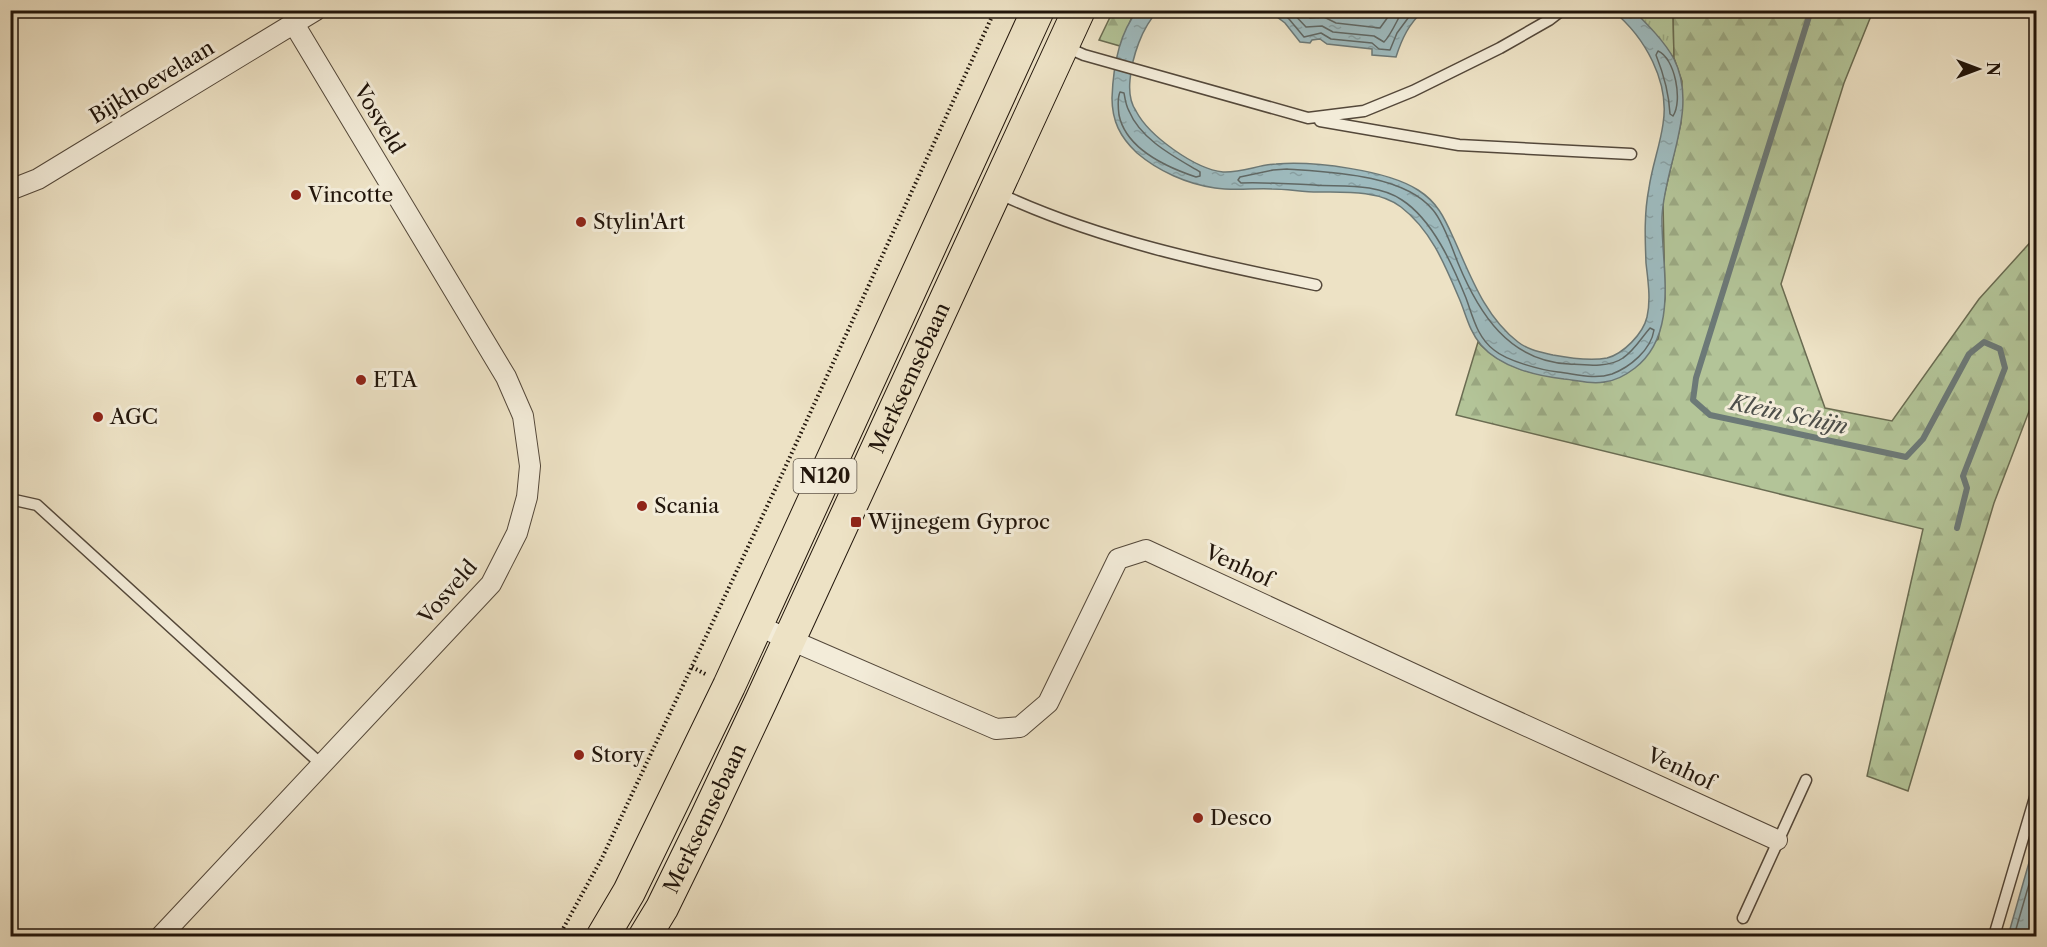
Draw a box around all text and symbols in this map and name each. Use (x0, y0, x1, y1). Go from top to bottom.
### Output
street label: Bijkhoevelaan (85, 35, 218, 128)
north arrow (1948, 39, 2008, 99)
text: N (1983, 62, 2003, 76)
street label: Vosveld (348, 79, 410, 158)
place label: Vincotte (307, 182, 393, 207)
marker: Vincotte (289, 188, 303, 202)
place label: Stylin'Art (593, 209, 686, 234)
marker: Stylin'Art (574, 215, 588, 229)
street label: Merksemsebaan (864, 298, 955, 457)
place label: ETA (373, 367, 418, 392)
marker: ETA (354, 373, 368, 387)
water label: Klein Schijn (1725, 388, 1850, 440)
place label: AGC (109, 404, 158, 429)
marker: AGC (91, 410, 105, 424)
road number: N120 (794, 459, 856, 493)
place label: Scania (654, 493, 720, 518)
marker: Scania (635, 499, 649, 513)
place label: Wijnegem Gyproc (867, 509, 1050, 534)
marker: Wijnegem Gyproc (849, 515, 863, 529)
street label: Venhof (1201, 539, 1279, 593)
street label: Vosveld (412, 554, 482, 630)
street label: Merksemsebaan (658, 740, 751, 897)
place label: Story (591, 742, 645, 767)
street label: Venhof (1643, 742, 1721, 796)
marker: Story (572, 748, 586, 762)
place label: Desco (1210, 805, 1272, 830)
marker: Desco (1191, 811, 1205, 825)

